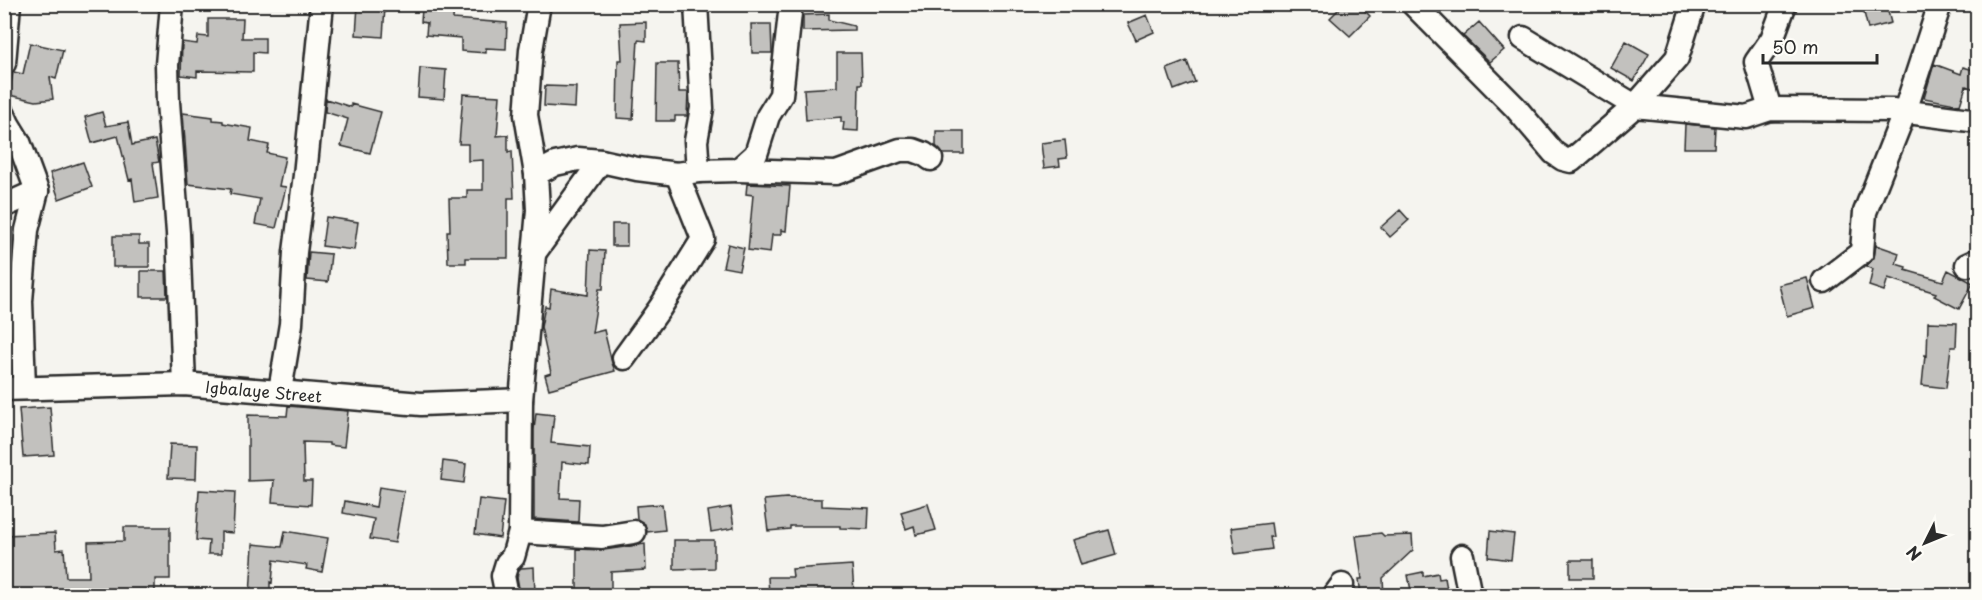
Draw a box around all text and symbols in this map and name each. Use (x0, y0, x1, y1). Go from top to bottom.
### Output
scale bar (1763, 27, 1877, 65)
text: 50 m (1772, 33, 1819, 60)
street label: Igbalaye Street (204, 374, 323, 408)
north arrow (1895, 513, 1955, 573)
text: N (1900, 541, 1926, 567)

